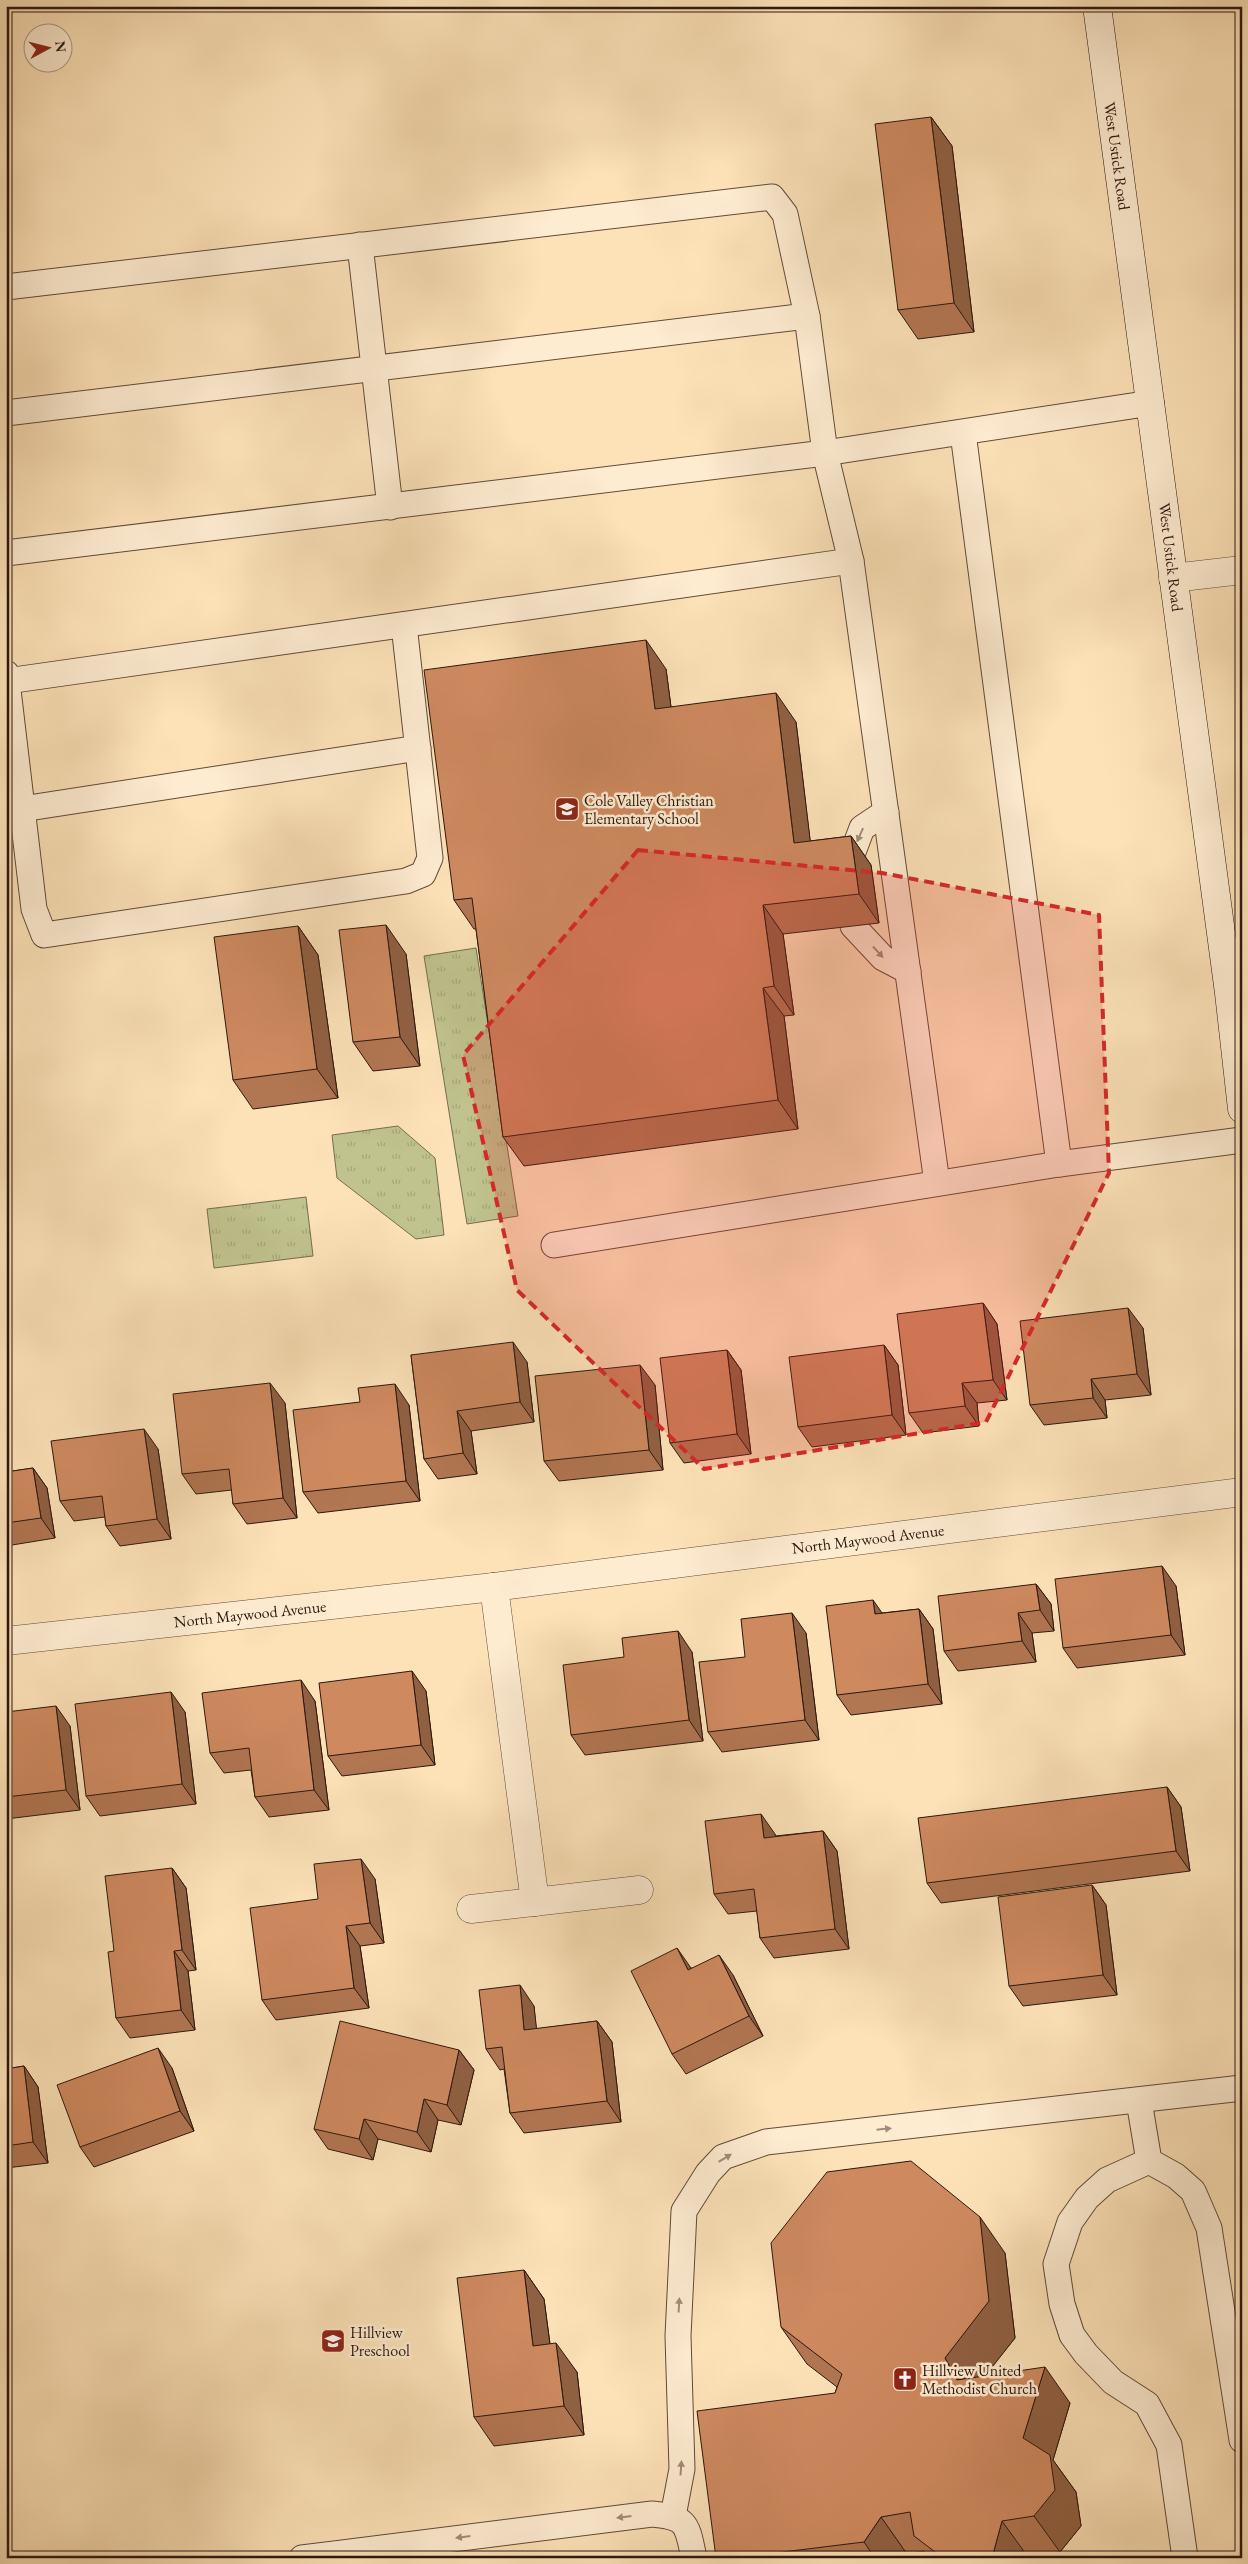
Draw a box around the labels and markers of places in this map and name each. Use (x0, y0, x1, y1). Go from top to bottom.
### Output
place label: Cole Valley Christian Elementary School (584, 790, 714, 829)
school or university icon: Cole Valley Christian Elementary School (554, 796, 580, 822)
place label: Hillview Preschool (350, 2322, 410, 2361)
school or university icon: Hillview Preschool (320, 2328, 346, 2354)
place label: Hillview United Methodist Church (922, 2360, 1037, 2399)
church icon: Hillview United Methodist Church (892, 2366, 918, 2392)

